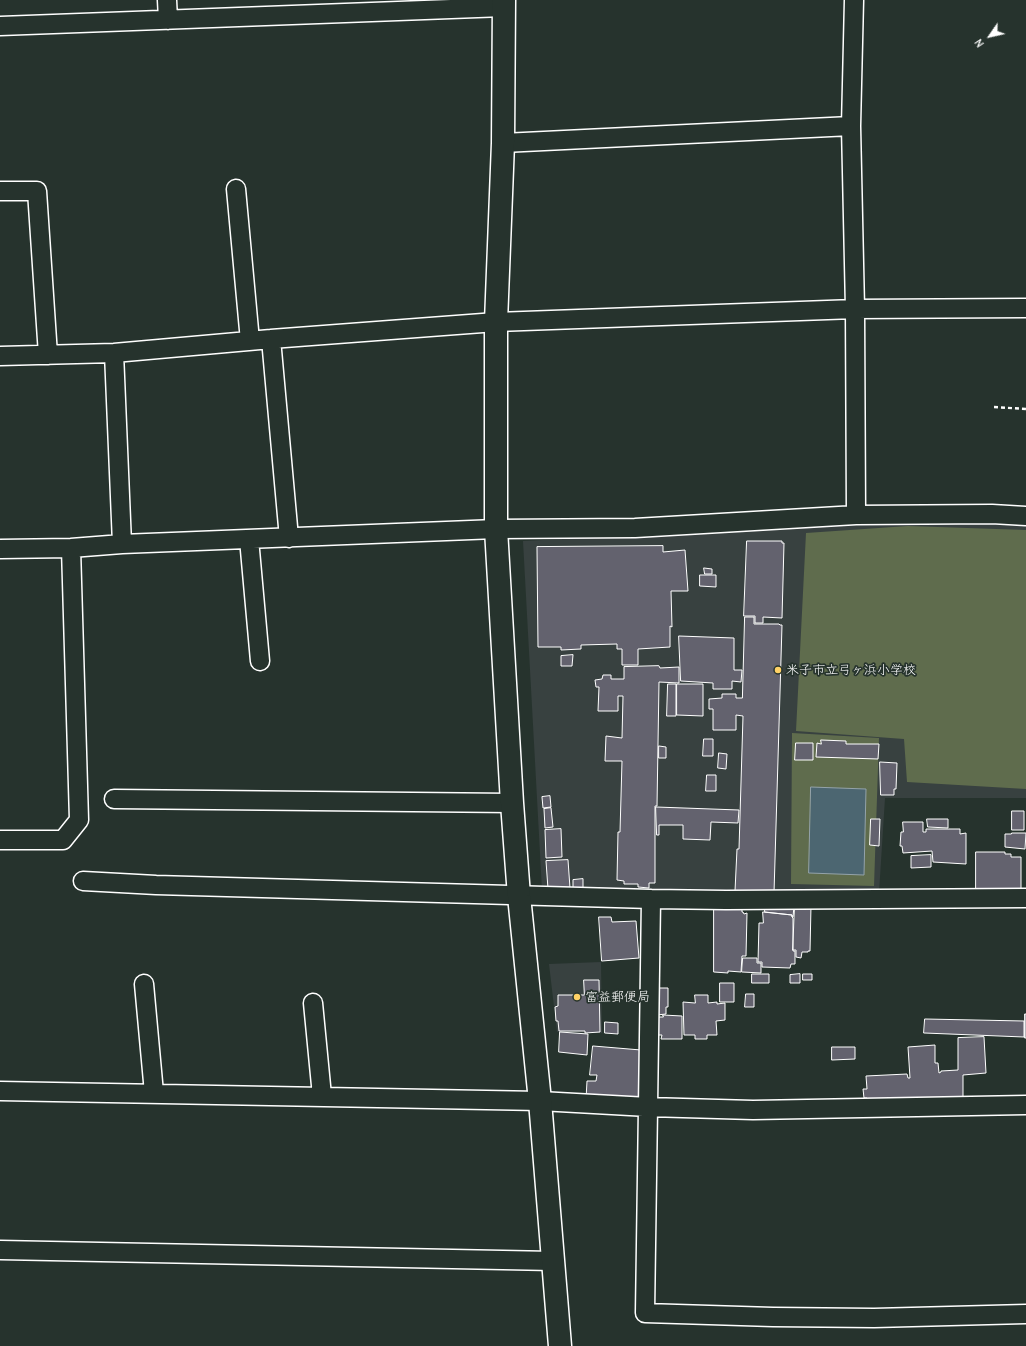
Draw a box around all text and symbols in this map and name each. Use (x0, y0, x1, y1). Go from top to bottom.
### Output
north arrow (970, 16, 1010, 56)
text: N (972, 36, 987, 50)
place label: 米子市立弓ヶ浜小学校 (786, 662, 916, 678)
marker: 米子市立弓ヶ浜小学校 (773, 665, 783, 675)
place label: 富益郵便局 (585, 989, 650, 1005)
marker: 富益郵便局 (572, 992, 582, 1002)

